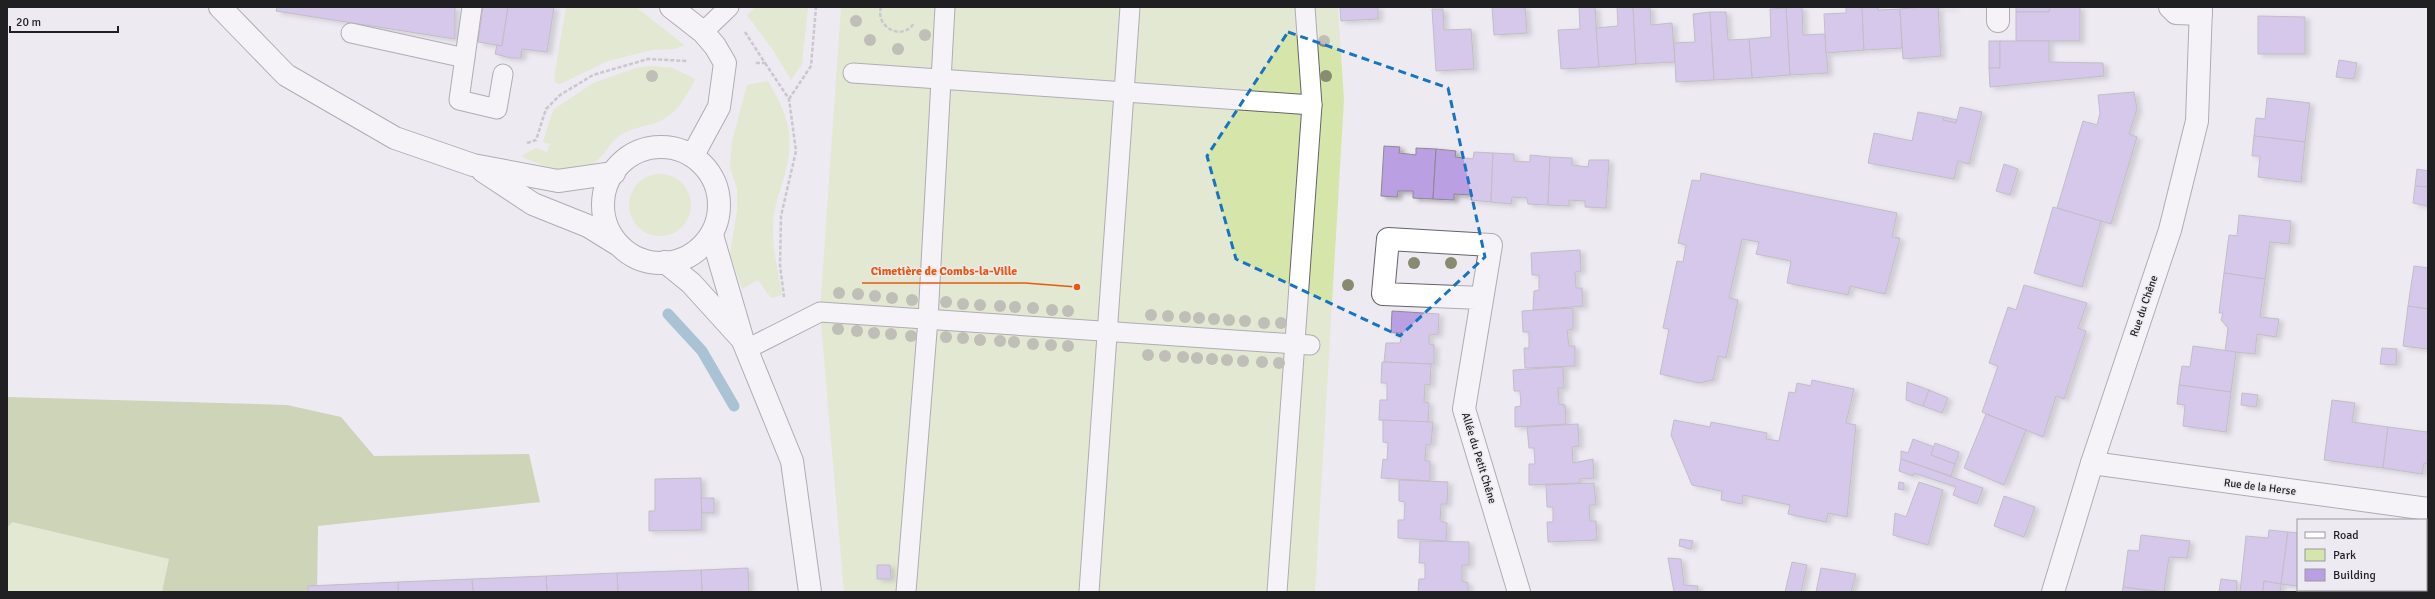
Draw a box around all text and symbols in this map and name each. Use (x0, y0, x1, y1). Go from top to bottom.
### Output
scale bar (10, 8, 118, 34)
text: 20 m (16, 15, 41, 30)
callout: Cimetière de Combs-la-Ville (862, 259, 1025, 283)
text: Cimetière de Combs-la-Ville (871, 264, 1017, 279)
street label: Rue du Chêne (2127, 274, 2161, 338)
street label: Allée du Petit Chêne (1459, 411, 1499, 505)
street label: Rue de la Herse (2223, 476, 2297, 498)
legend (2297, 519, 2427, 591)
text: Road (2333, 528, 2359, 543)
text: Park (2333, 548, 2356, 563)
text: Building (2333, 568, 2376, 583)

